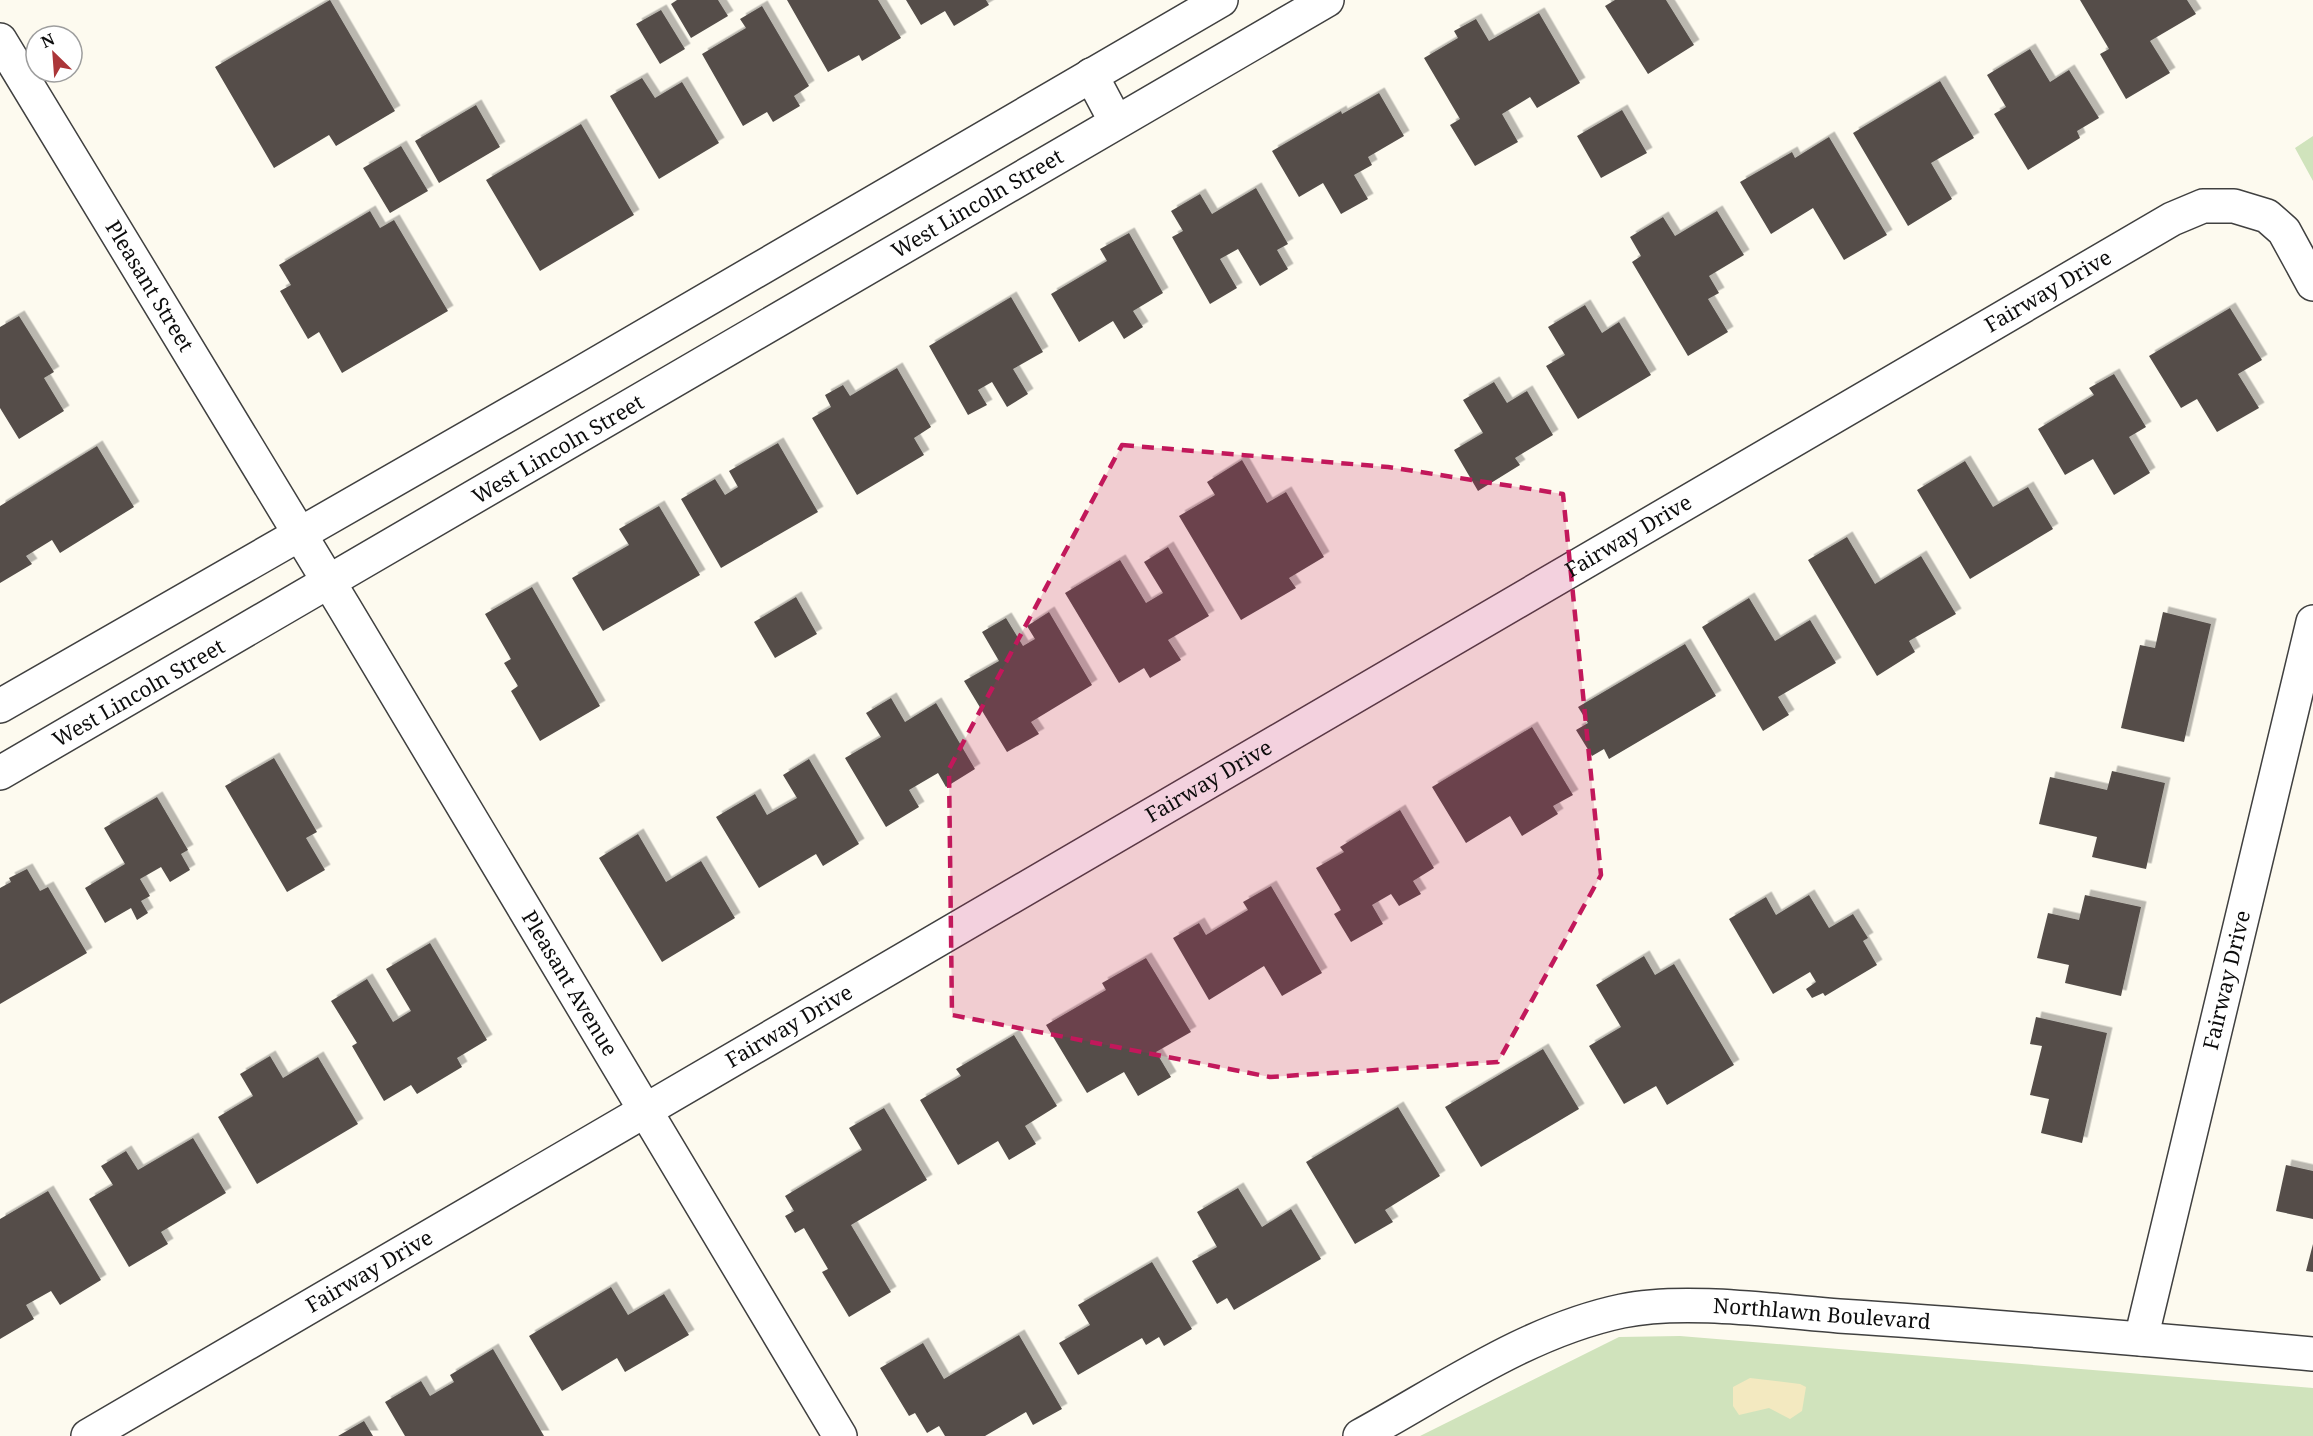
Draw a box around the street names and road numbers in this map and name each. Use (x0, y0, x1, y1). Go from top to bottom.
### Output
street label: West Lincoln Street (886, 142, 1068, 264)
street label: Pleasant Street (100, 215, 201, 357)
street label: Fairway Drive (1979, 242, 2116, 338)
street label: West Lincoln Street (467, 388, 648, 510)
street label: Fairway Drive (1560, 488, 1697, 583)
street label: West Lincoln Street (47, 632, 229, 753)
street label: Fairway Drive (1140, 733, 1277, 829)
street label: Pleasant Avenue (516, 905, 625, 1061)
street label: Fairway Drive (2196, 908, 2256, 1052)
street label: Fairway Drive (720, 978, 857, 1074)
street label: Fairway Drive (301, 1223, 437, 1319)
street label: Northlawn Boulevard (1712, 1291, 1932, 1335)

